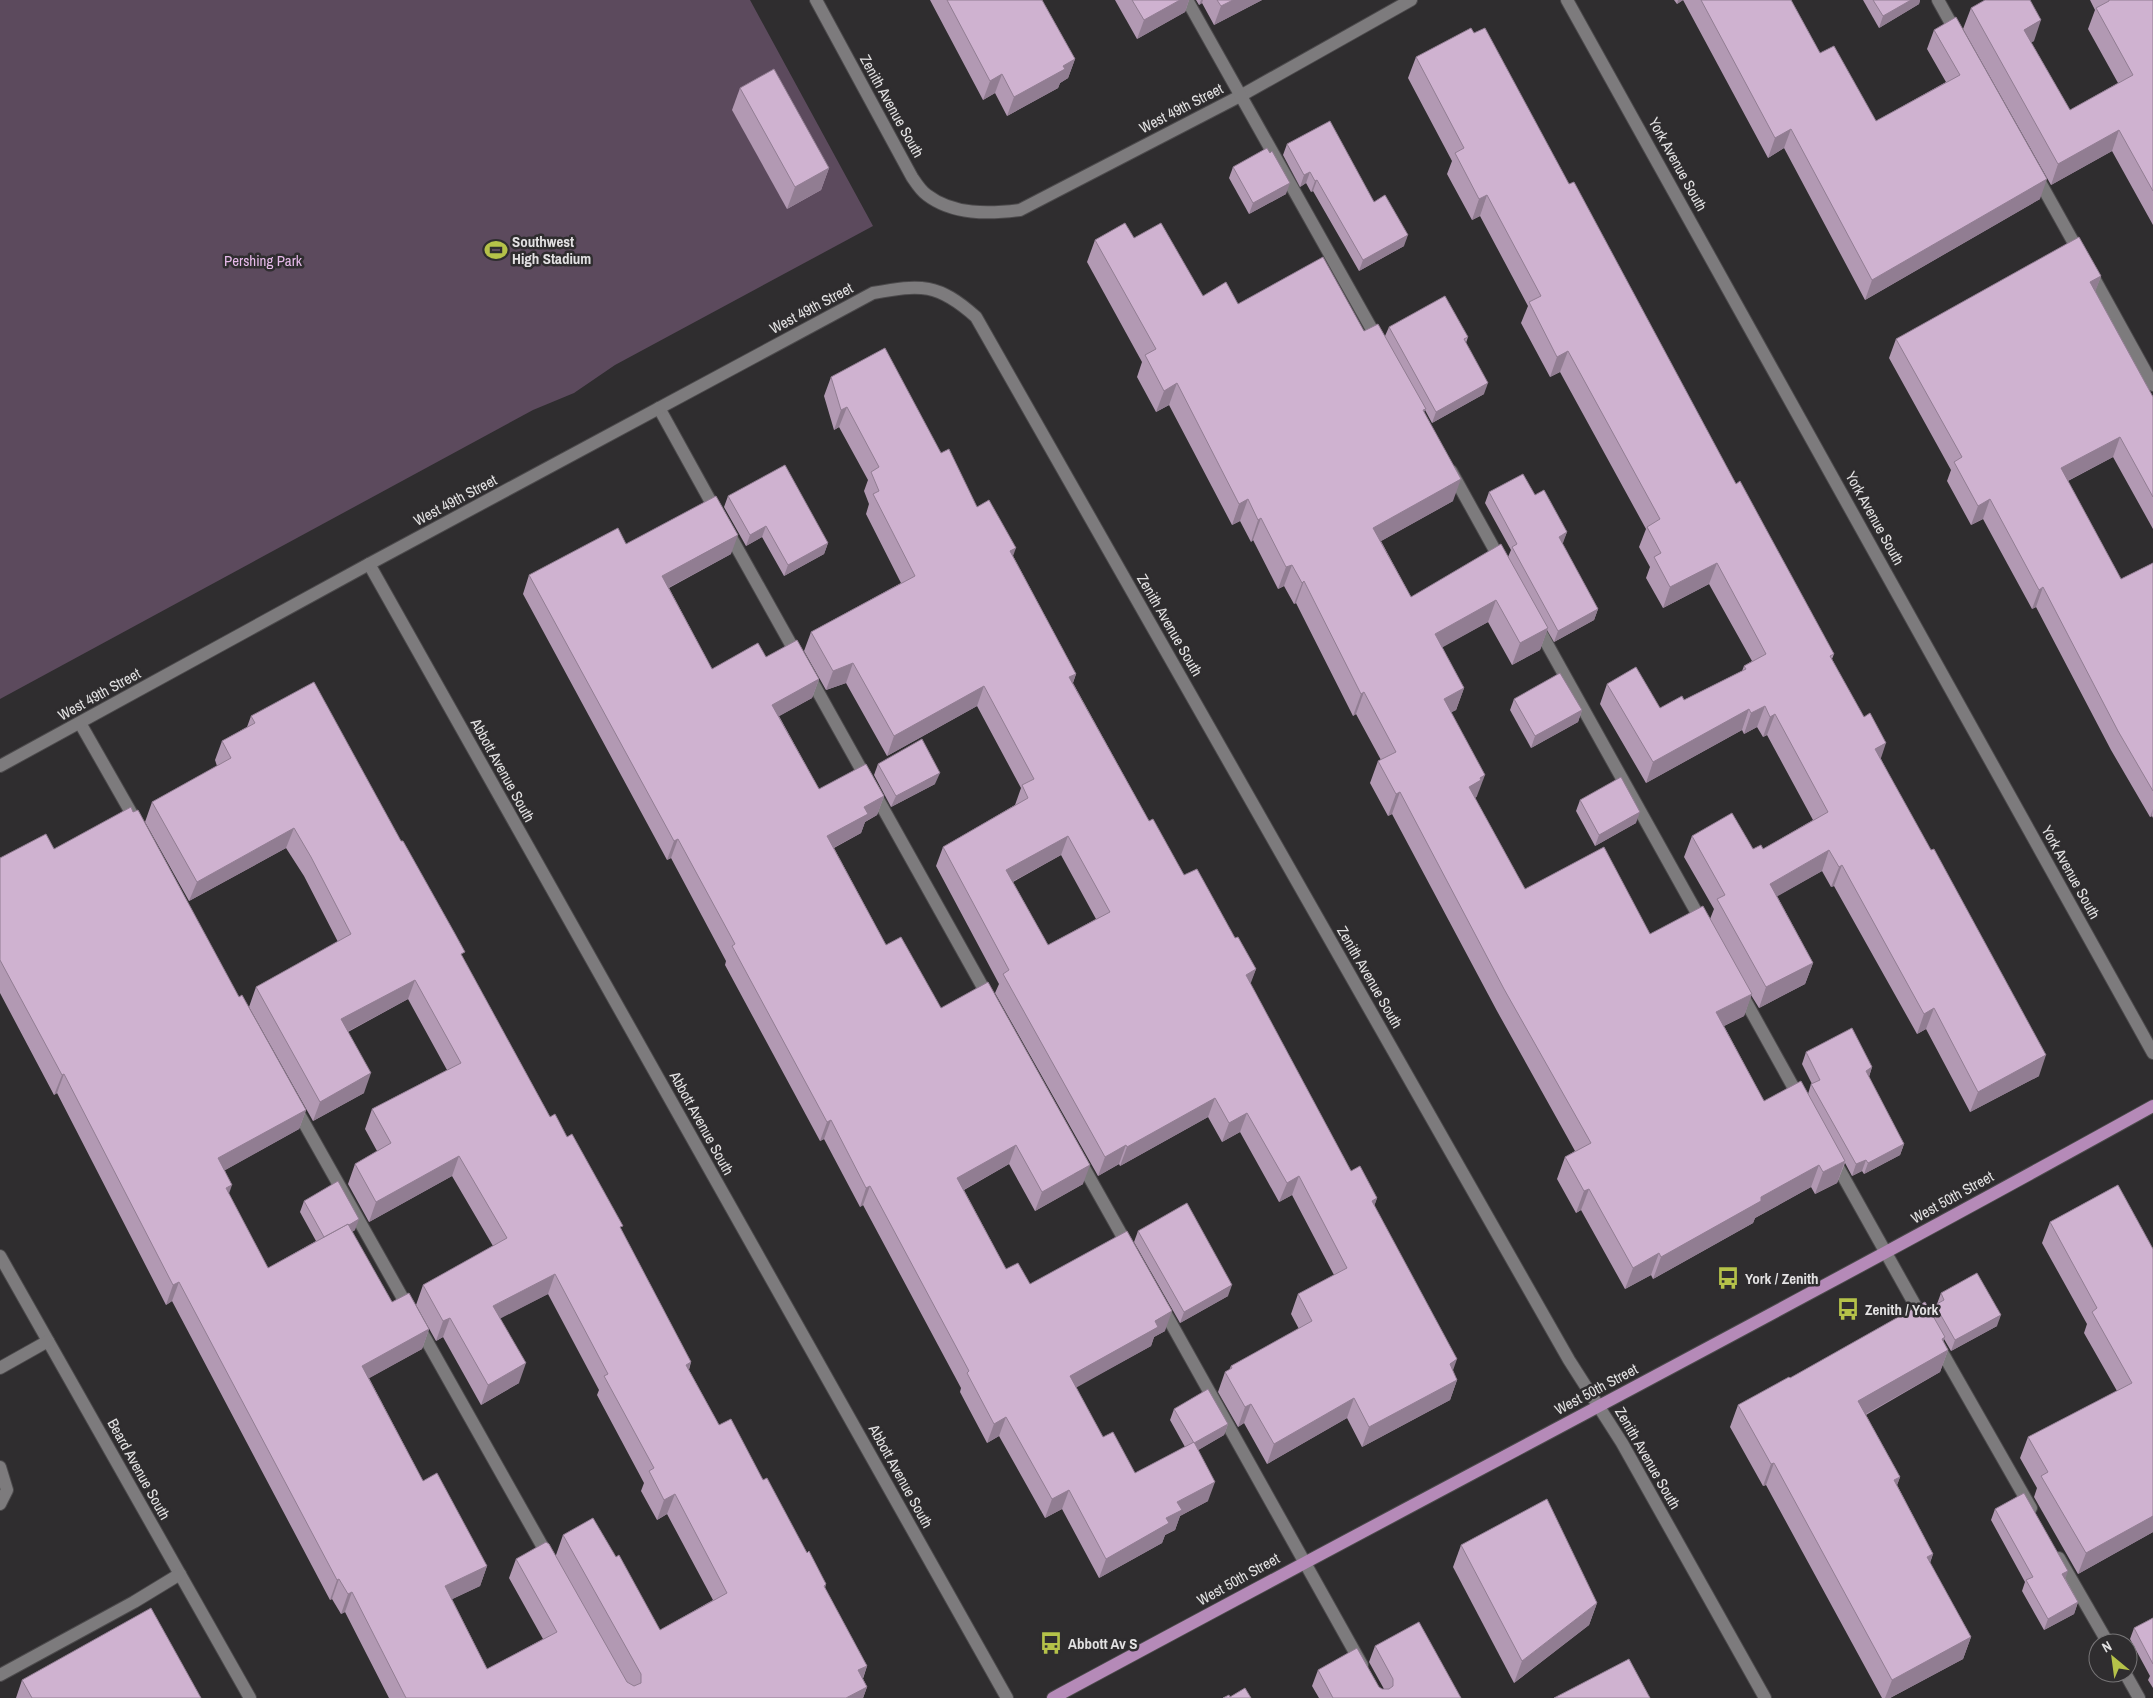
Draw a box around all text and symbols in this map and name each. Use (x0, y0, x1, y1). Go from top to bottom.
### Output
street label: Zenith Avenue South (855, 51, 929, 161)
street label: West 49th Street (1136, 78, 1227, 138)
street label: York Avenue South (1644, 113, 1712, 215)
place label: Southwest High Stadium (512, 231, 591, 269)
sports icon: Southwest High Stadium (483, 237, 509, 263)
park label: Pershing Park (224, 250, 303, 271)
street label: West 49th Street (766, 277, 857, 339)
street label: York Avenue South (1841, 467, 1909, 569)
street label: West 49th Street (410, 469, 501, 531)
street label: Zenith Avenue South (1132, 570, 1208, 680)
street label: West 49th Street (54, 662, 145, 725)
street label: Abbott Avenue South (465, 714, 540, 826)
street label: York Avenue South (2037, 821, 2105, 923)
street label: Zenith Avenue South (1332, 922, 1408, 1032)
street label: Abbott Avenue South (664, 1067, 739, 1179)
street label: West 50th Street (1907, 1165, 1998, 1228)
bus stop icon: York / Zenith (1715, 1265, 1741, 1291)
place label: York / Zenith (1745, 1268, 1819, 1289)
bus stop icon: Zenith / York (1835, 1296, 1861, 1322)
place label: Zenith / York (1865, 1299, 1939, 1320)
street label: West 50th Street (1551, 1358, 1642, 1420)
street label: Zenith Avenue South (1610, 1403, 1686, 1513)
street label: Beard Avenue South (103, 1415, 175, 1523)
street label: Abbott Avenue South (863, 1420, 938, 1532)
street label: West 50th Street (1193, 1547, 1284, 1610)
bus stop icon: Abbott Av S (1038, 1630, 1064, 1656)
place label: Abbott Av S (1068, 1633, 1137, 1654)
north arrow (2088, 1633, 2138, 1683)
text: N (2099, 1637, 2115, 1657)

